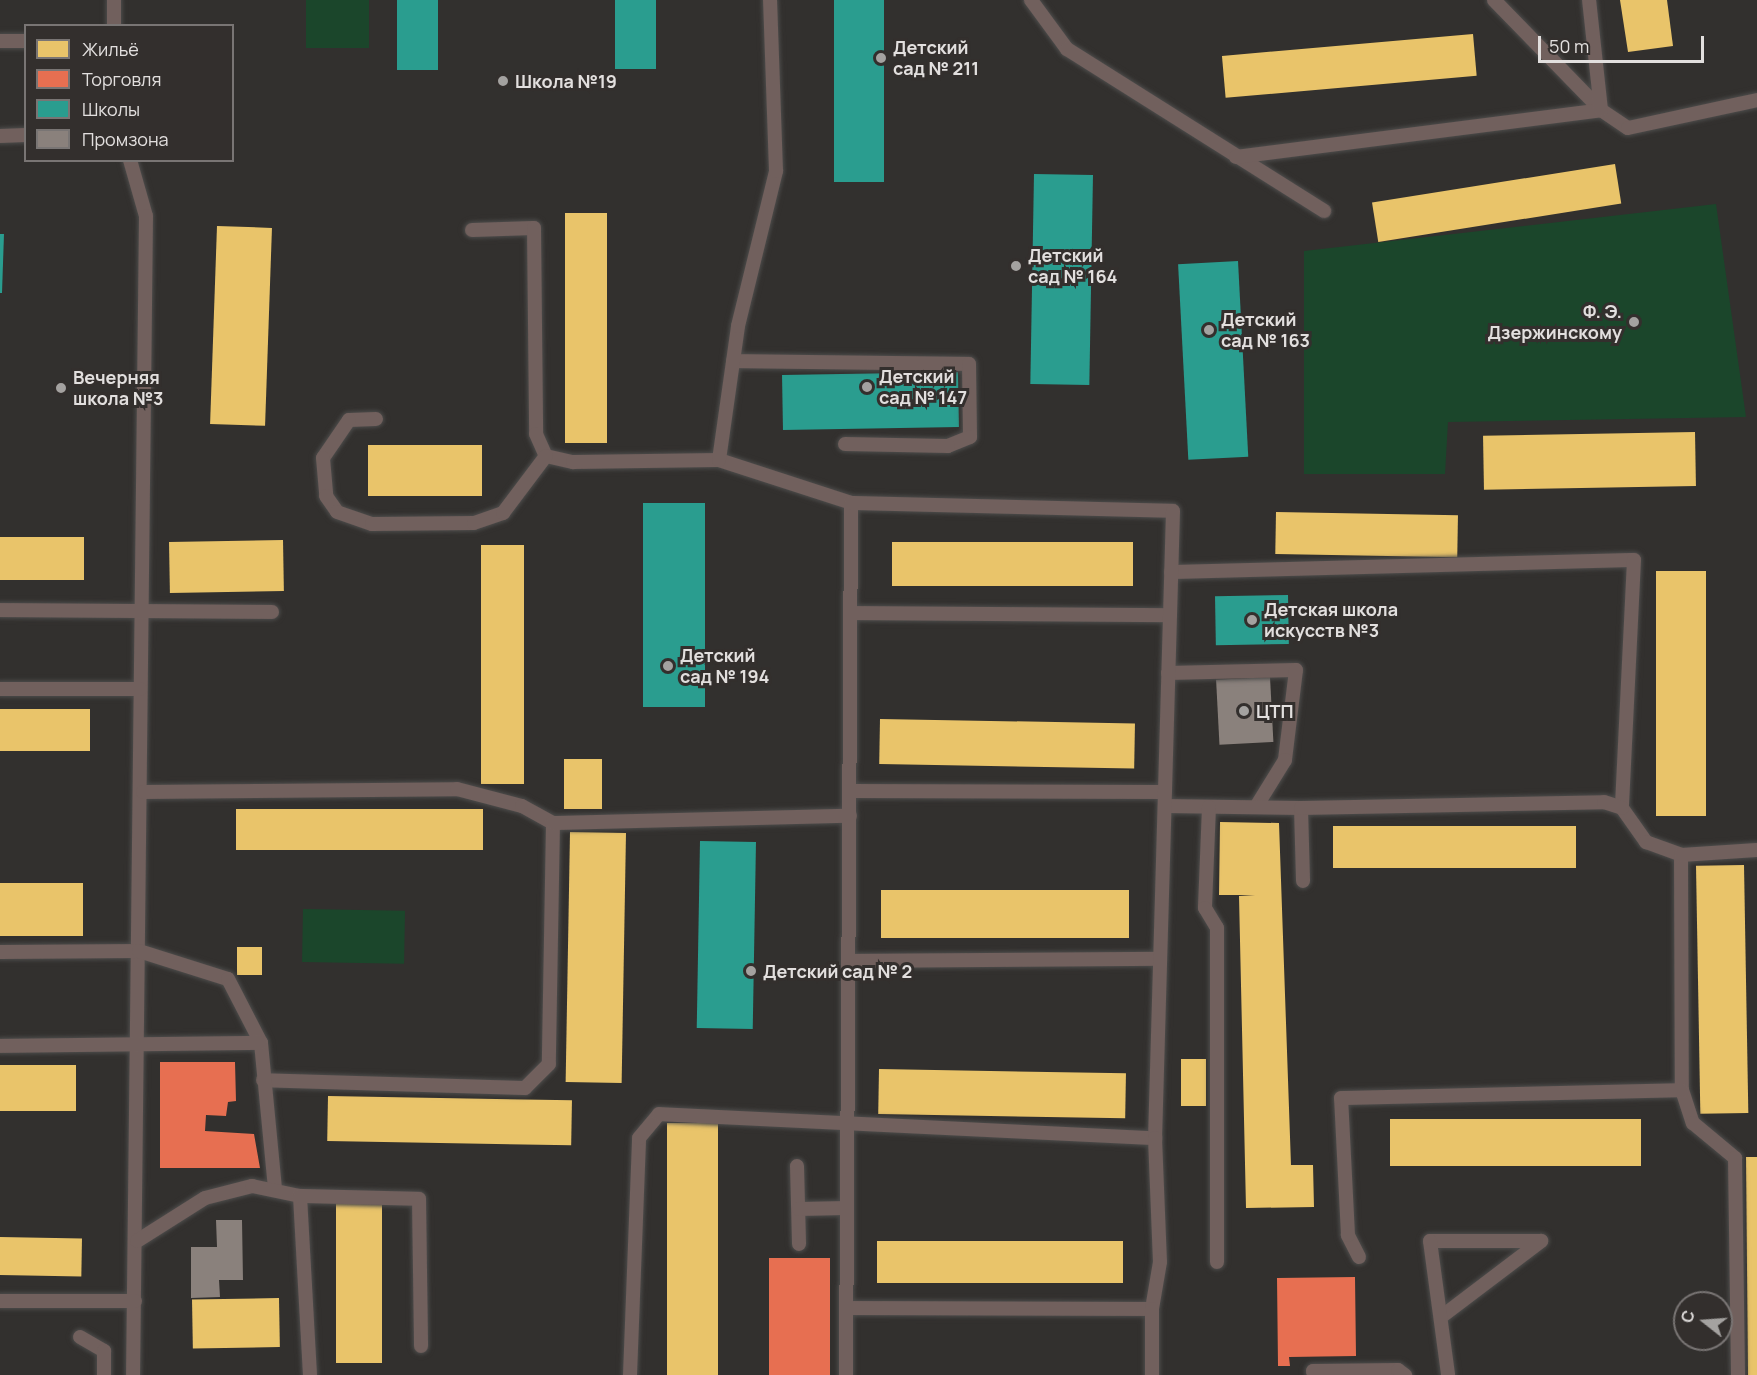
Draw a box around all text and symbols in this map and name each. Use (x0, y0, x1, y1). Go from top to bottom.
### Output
legend (24, 24, 234, 162)
scale bar (1541, 24, 1708, 62)
text: 50 m (1549, 34, 1589, 58)
text: Жильё (82, 37, 139, 61)
place label: Детский сад № 211 (893, 37, 979, 80)
marker: Детский сад № 211 (874, 51, 888, 65)
text: Торговля (82, 67, 161, 91)
place label: Школа №19 (515, 70, 617, 92)
marker: Школа №19 (496, 74, 510, 88)
text: Школы (82, 97, 140, 121)
text: Промзона (82, 127, 169, 151)
place label: Детский сад № 164 (1028, 245, 1118, 288)
marker: Детский сад № 164 (1009, 259, 1023, 273)
place label: Ф. Э. Дзержинскому (1488, 301, 1622, 344)
place label: Детский сад № 163 (1221, 309, 1310, 352)
marker: Ф. Э. Дзержинскому (1627, 315, 1641, 329)
marker: Детский сад № 163 (1202, 323, 1216, 337)
place label: Детский сад № 147 (879, 366, 967, 409)
place label: Вечерняя школа №3 (73, 367, 164, 410)
marker: Детский сад № 147 (860, 380, 874, 394)
marker: Вечерняя школа №3 (54, 381, 68, 395)
place label: Детская школа искусств №3 (1264, 599, 1398, 642)
marker: Детская школа искусств №3 (1245, 613, 1259, 627)
place label: Детский сад № 194 (680, 645, 770, 688)
marker: Детский сад № 194 (661, 659, 675, 673)
place label: ЦТП (1256, 700, 1293, 722)
marker: ЦТП (1237, 704, 1251, 718)
place label: Детский сад № 2 (763, 960, 912, 982)
marker: Детский сад № 2 (744, 964, 758, 978)
north arrow (1673, 1291, 1733, 1351)
text: С (1675, 1307, 1700, 1325)

